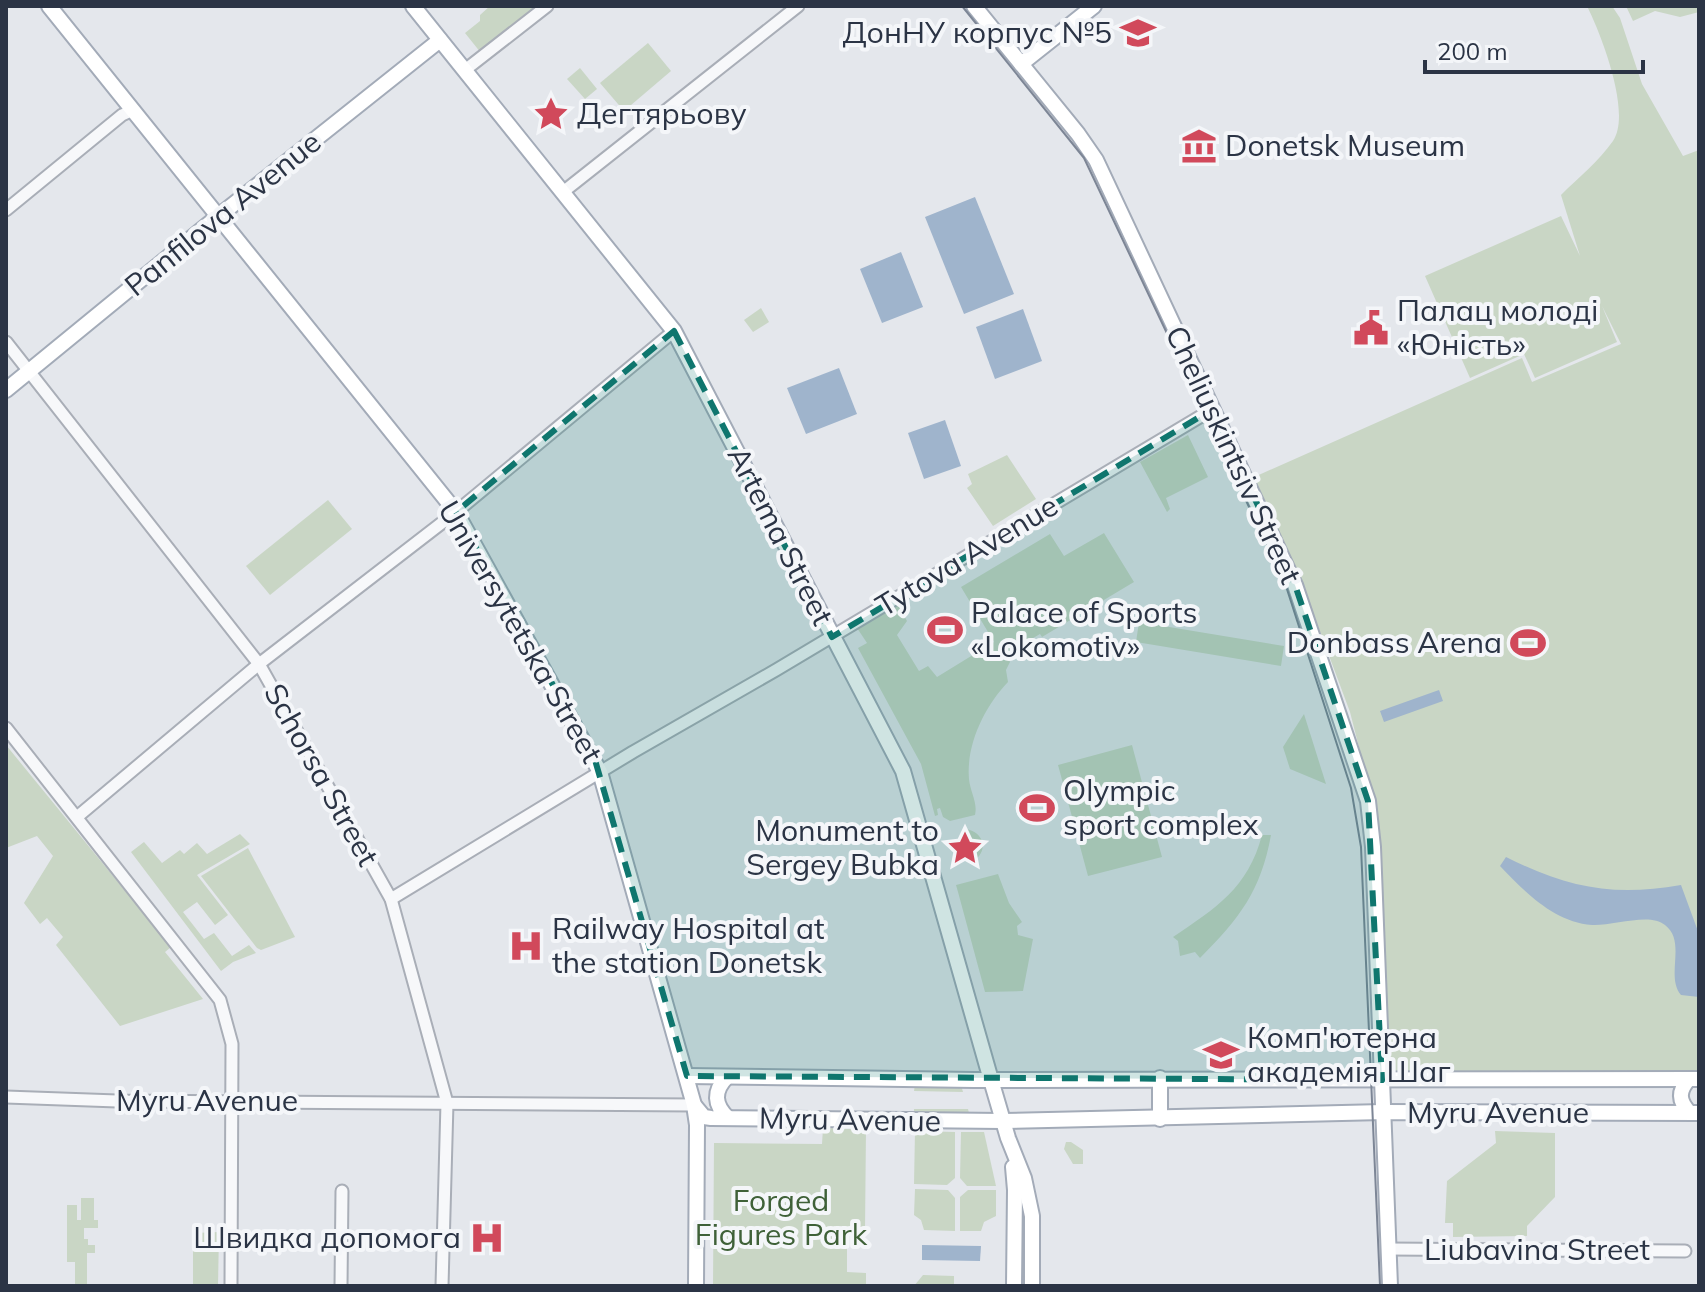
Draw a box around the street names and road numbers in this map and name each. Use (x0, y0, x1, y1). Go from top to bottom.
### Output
street label: Panfilova Avenue (117, 122, 328, 304)
street label: Cheliuskintsiv Street (1157, 320, 1310, 590)
street label: Artema Street (720, 440, 842, 631)
street label: Tytova Avenue (869, 486, 1064, 624)
street label: Universytetska Street (430, 494, 611, 769)
street label: Schorsa Street (256, 677, 388, 872)
street label: Myru Avenue (116, 1081, 298, 1119)
street label: Myru Avenue (1407, 1093, 1589, 1131)
street label: Myru Avenue (759, 1098, 941, 1140)
street label: Liubavina Street (1424, 1230, 1650, 1268)

